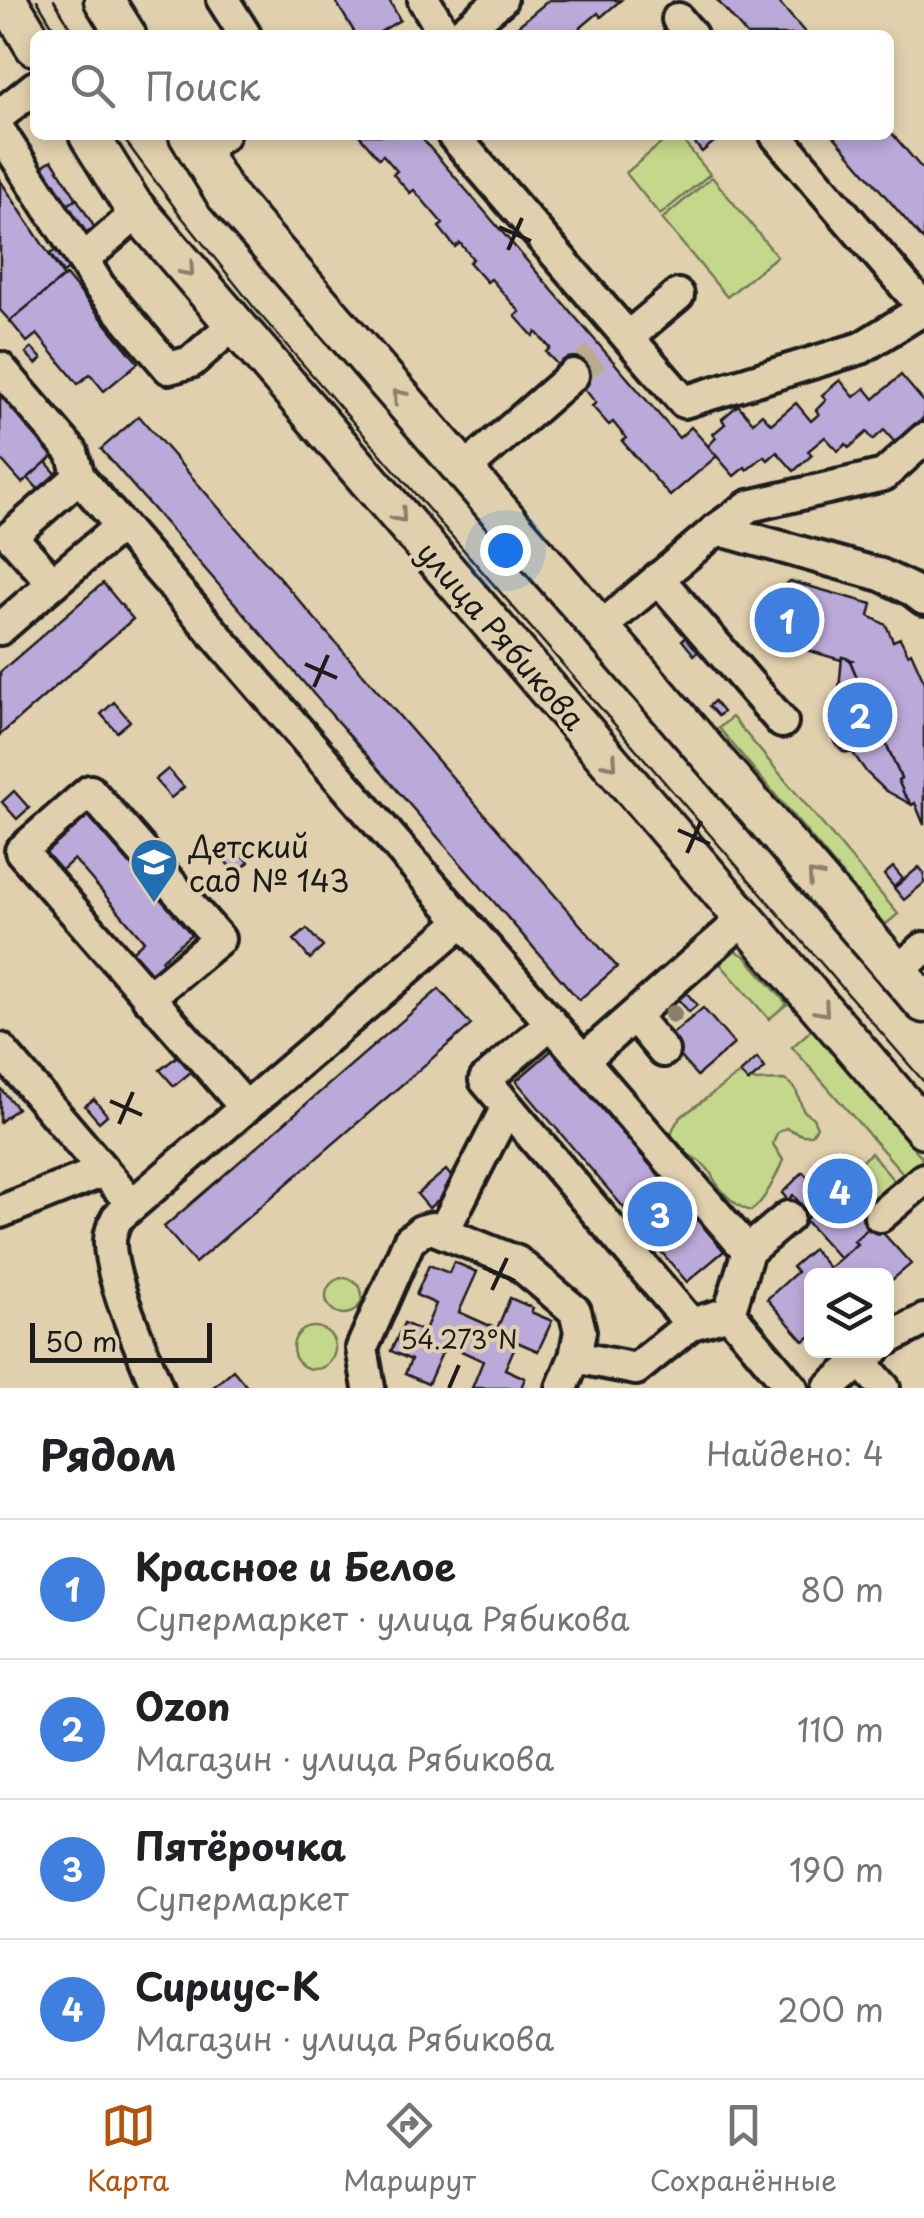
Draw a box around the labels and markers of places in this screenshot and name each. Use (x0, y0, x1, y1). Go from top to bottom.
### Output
pin: 1 (754, 582, 820, 658)
pin: 2 (828, 678, 892, 752)
place label: Детский сад № 143 (188, 823, 350, 902)
school or university icon: Детский сад № 143 (128, 836, 180, 904)
pin: 4 (808, 1154, 872, 1228)
pin: 3 (628, 1176, 692, 1252)

